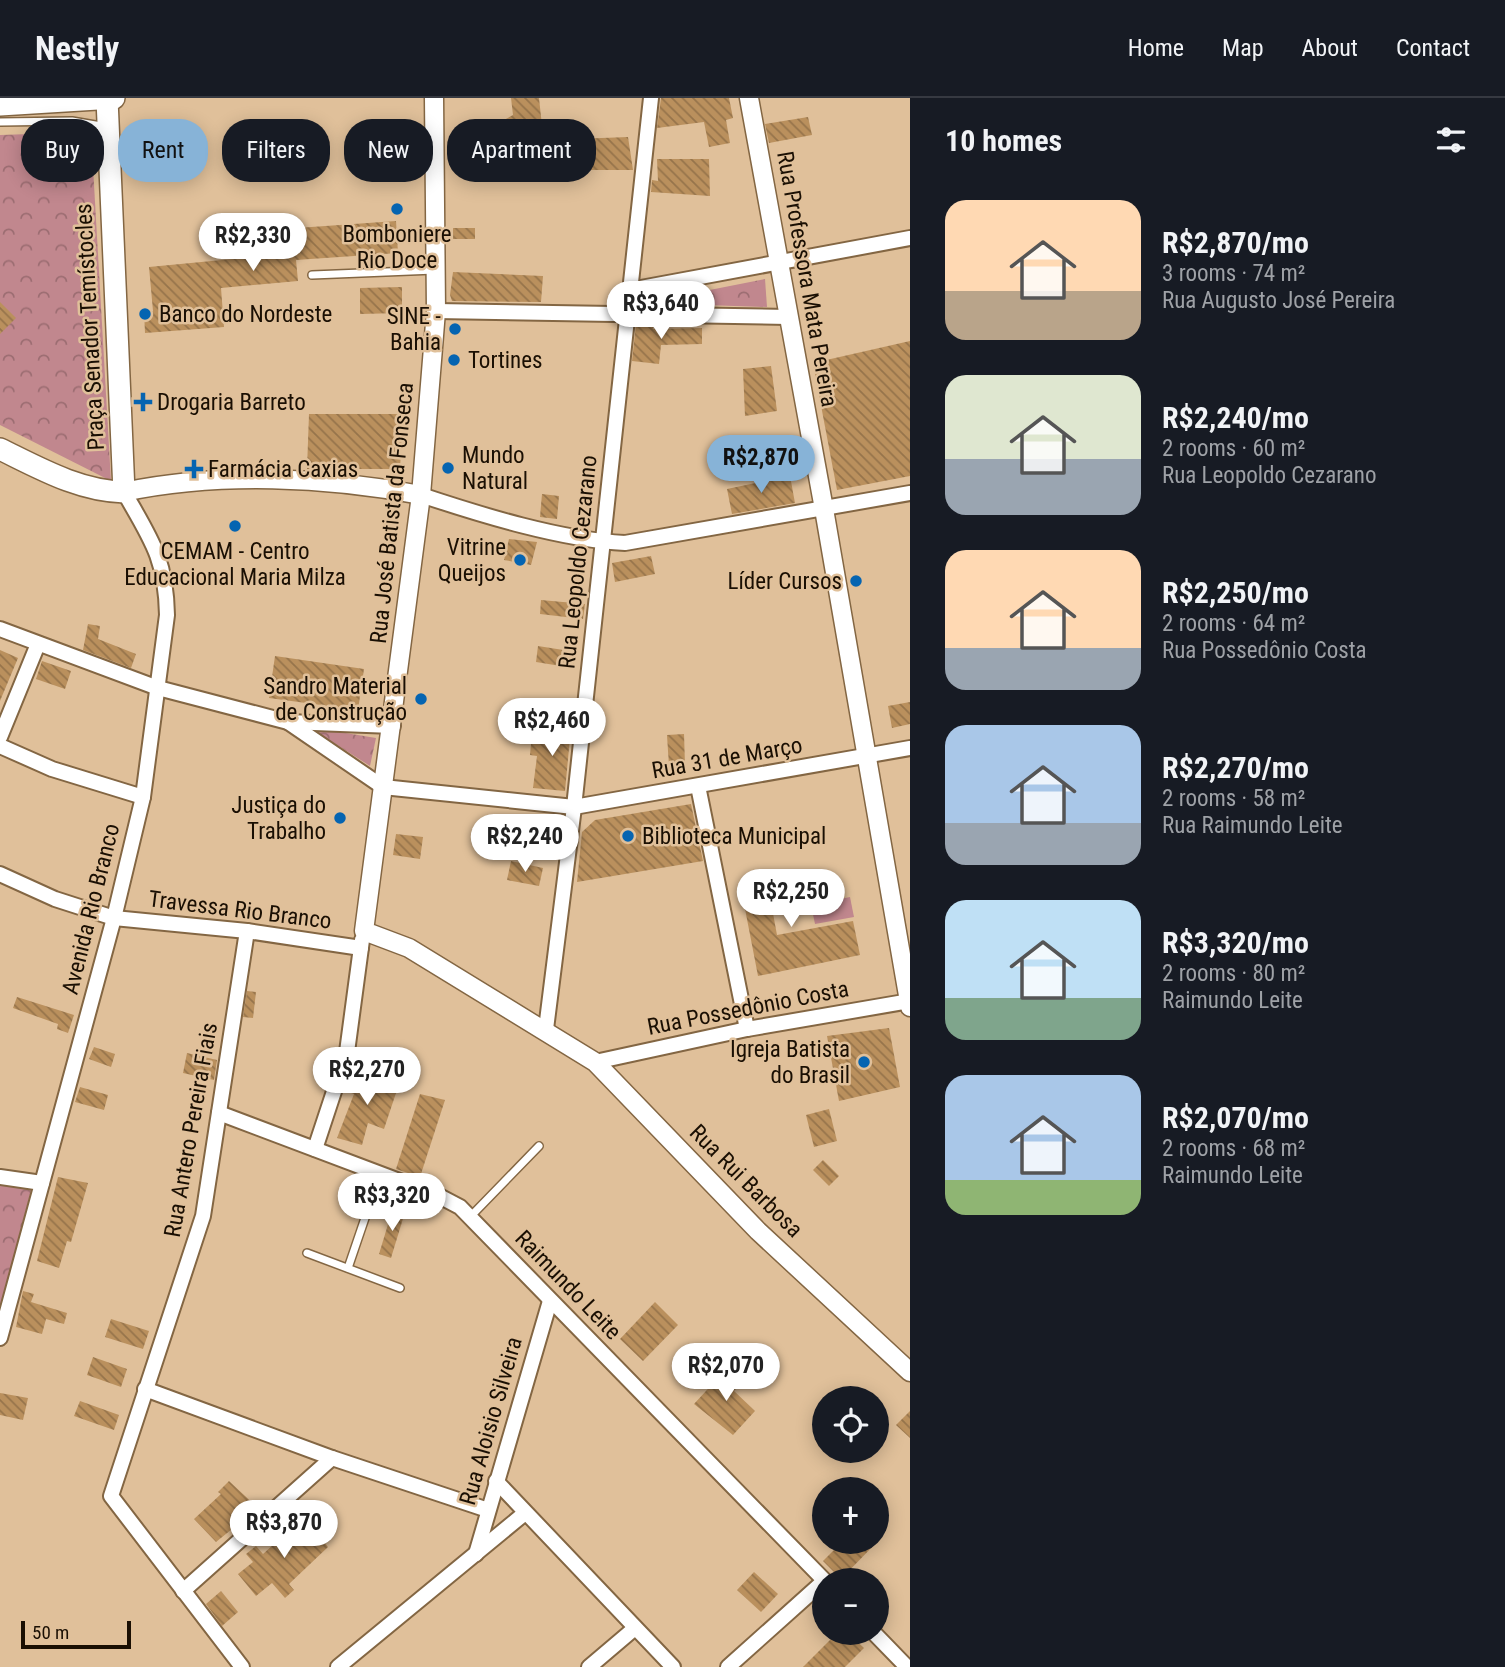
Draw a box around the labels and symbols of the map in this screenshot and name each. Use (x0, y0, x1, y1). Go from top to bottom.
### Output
street label: Rua Professora Mata Pereira (771, 149, 843, 409)
marker: Bomboniere Rio Doce (389, 201, 405, 217)
street label: Praça Senador Temístocles (70, 203, 110, 451)
pin: R$2,330 (188, 214, 318, 273)
place label: Bomboniere Rio Doce (342, 221, 452, 274)
pin: R$3,640 (596, 282, 726, 341)
place label: Banco do Nordeste (159, 301, 332, 328)
place label: SINE - Bahia (387, 303, 441, 356)
marker: Banco do Nordeste (137, 306, 153, 322)
marker: SINE - Bahia (447, 321, 463, 337)
place label: Tortines (468, 347, 542, 374)
marker: Tortines (446, 352, 462, 368)
street label: Rua José Batista da Fonseca (365, 381, 419, 645)
place label: Drogaria Barreto (157, 389, 306, 416)
marker: Drogaria Barreto (135, 394, 151, 410)
pin: R$2,870 (696, 436, 826, 495)
place label: Mundo Natural (462, 442, 528, 495)
street label: Rua Leopoldo Cezarano (553, 454, 603, 670)
place label: Farmácia Caxias (208, 456, 358, 483)
marker: Mundo Natural (440, 460, 456, 476)
marker: Farmácia Caxias (186, 461, 202, 477)
marker: CEMAM - Centro Educacional Maria Milza (227, 518, 243, 534)
place label: Vitrine Queijos (438, 534, 506, 587)
place label: CEMAM - Centro Educacional Maria Milza (124, 538, 346, 591)
marker: Vitrine Queijos (512, 552, 528, 568)
place label: Líder Cursos (727, 568, 842, 595)
marker: Líder Cursos (848, 573, 864, 589)
place label: Sandro Material de Construção (263, 673, 407, 726)
marker: Sandro Material de Construção (413, 691, 429, 707)
pin: R$2,460 (487, 698, 617, 758)
street label: Rua 31 de Março (650, 731, 804, 785)
place label: Justiça do Trabalho (231, 792, 326, 845)
marker: Justiça do Trabalho (332, 810, 348, 826)
pin: R$2,240 (460, 814, 590, 874)
street label: Avenida Rio Branco (57, 821, 125, 997)
place label: Biblioteca Municipal (642, 823, 826, 850)
marker: Biblioteca Municipal (620, 828, 636, 844)
pin: R$2,250 (726, 870, 856, 929)
street label: Travessa Rio Branco (147, 885, 333, 935)
street label: Rua Possedônio Costa (645, 975, 851, 1041)
street label: Rua Antero Pereira Fiais (159, 1021, 223, 1239)
place label: Igreja Batista do Brasil (730, 1036, 850, 1089)
pin: R$2,270 (302, 1048, 432, 1107)
marker: Igreja Batista do Brasil (856, 1054, 872, 1070)
street label: Rua Rui Barbosa (684, 1119, 808, 1243)
pin: R$3,320 (327, 1174, 457, 1233)
street label: Raimundo Leite (509, 1225, 627, 1345)
street label: Rua Aloisio Silveira (454, 1334, 528, 1508)
pin: R$2,070 (661, 1344, 791, 1403)
pin: R$3,870 (219, 1500, 349, 1560)
scale bar (21, 1618, 131, 1650)

